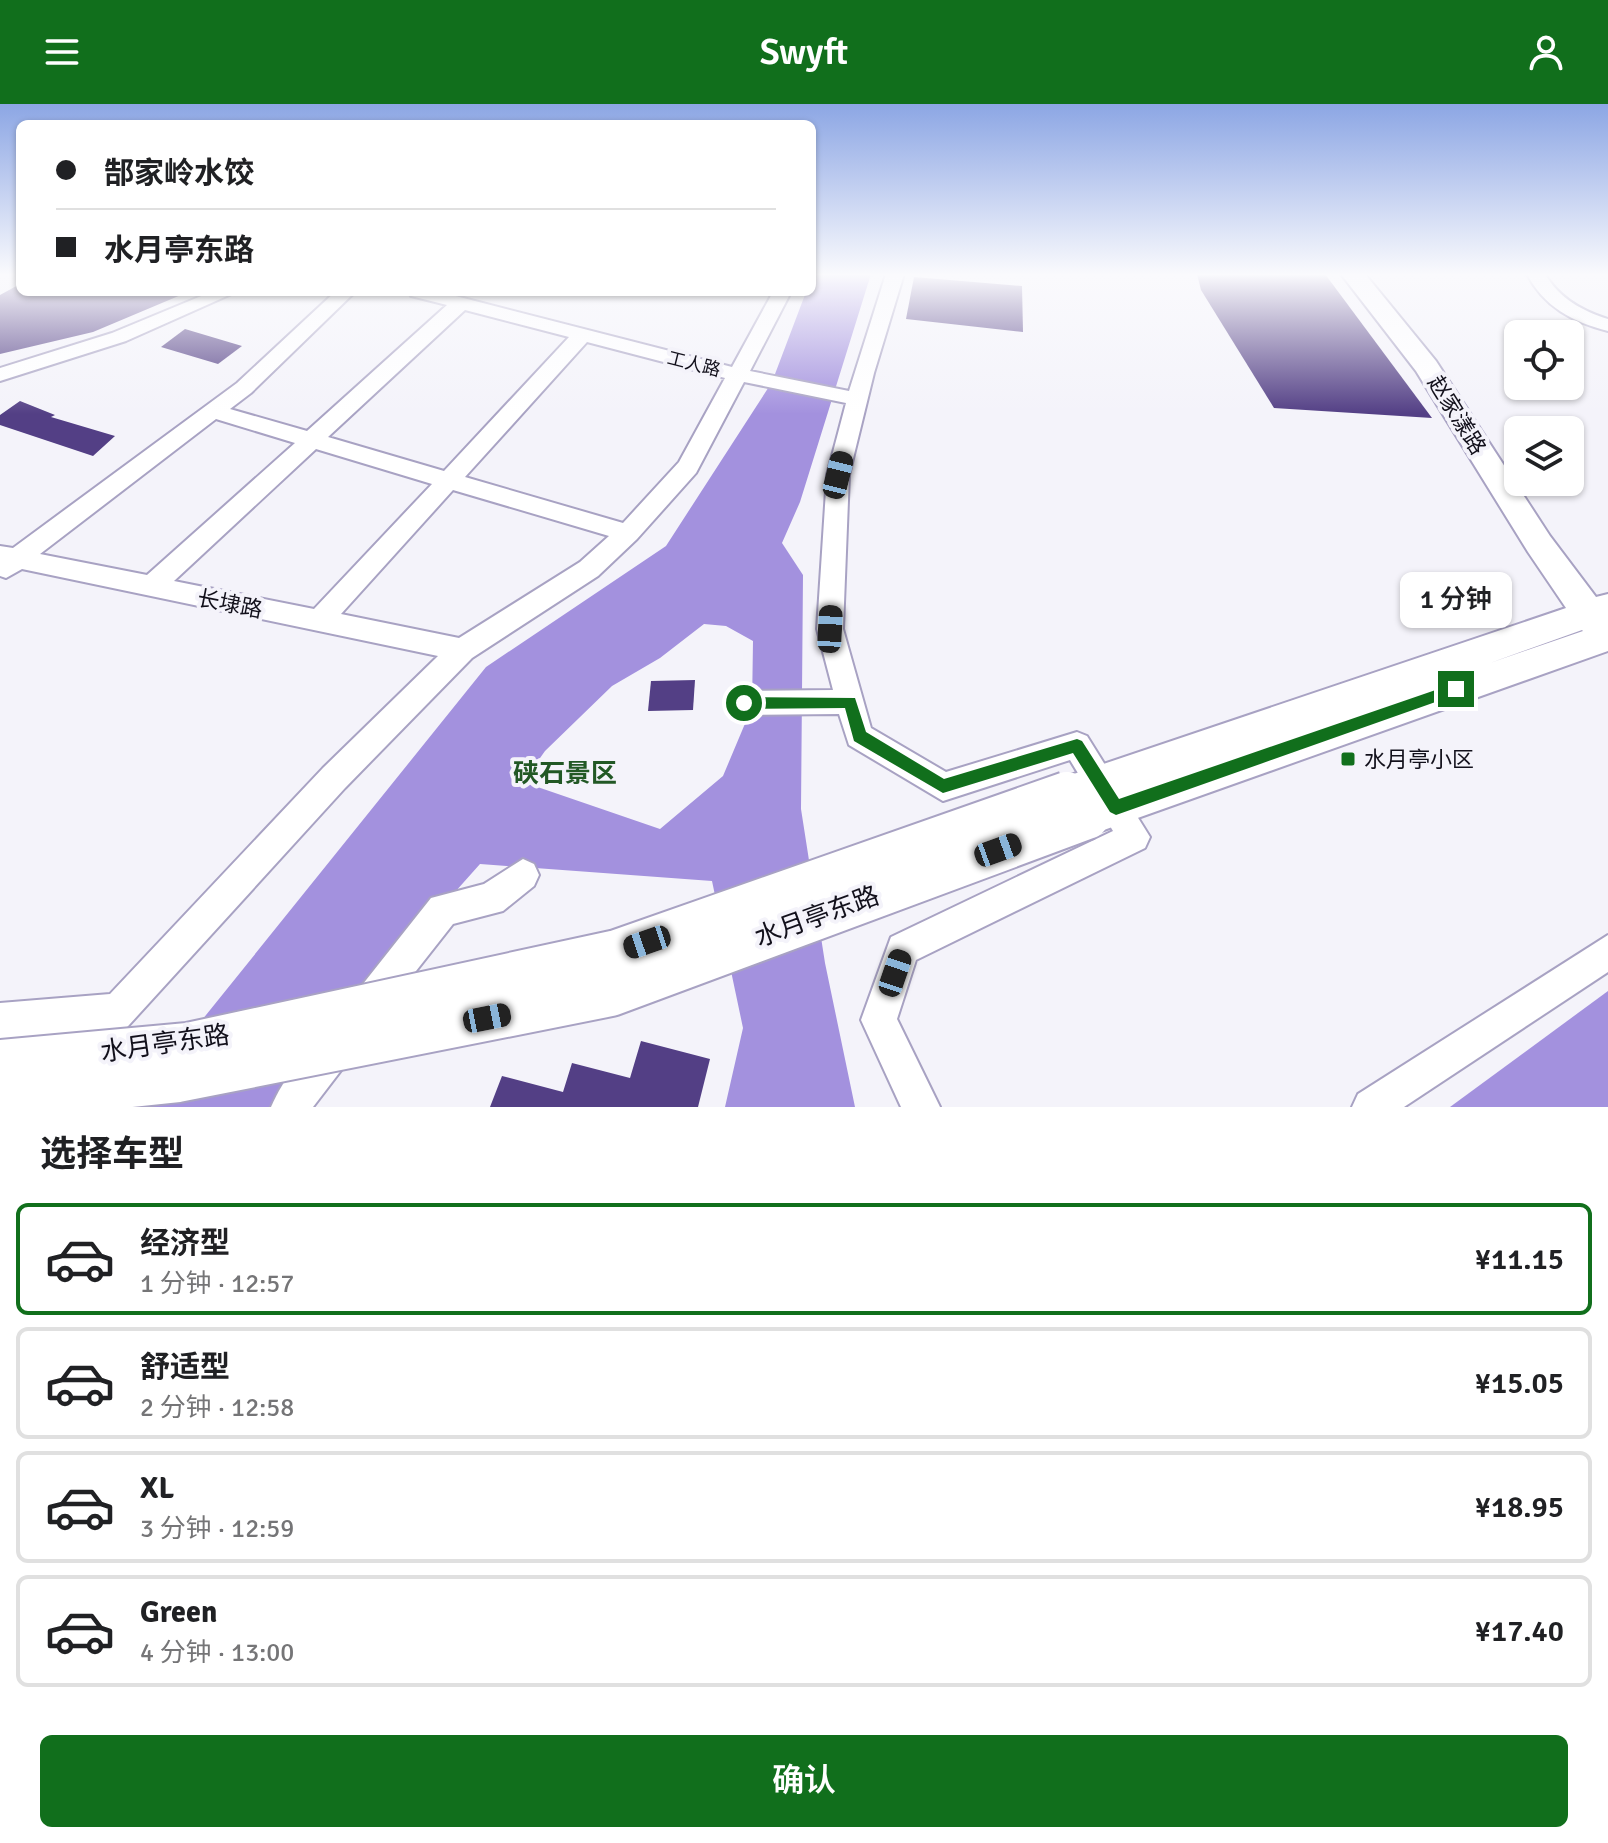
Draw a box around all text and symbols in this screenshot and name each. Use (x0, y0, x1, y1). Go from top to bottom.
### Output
icon: menu (40, 30, 84, 74)
text: Swyft (760, 30, 848, 75)
icon: person (1524, 30, 1568, 74)
text: 郜家岭水饺 (104, 155, 254, 192)
text: 水月亭东路 (104, 232, 254, 269)
map controls (1504, 320, 1584, 496)
button: locate (1504, 320, 1584, 400)
street label: 工人路 (665, 347, 723, 381)
street label: 赵家漾路 (1422, 371, 1492, 459)
button: layers (1504, 416, 1584, 496)
car (821, 449, 855, 501)
callout: 1 分钟 (1400, 573, 1512, 629)
street label: 长埭路 (195, 584, 265, 624)
text: 1 分钟 (1420, 584, 1492, 616)
car (817, 604, 843, 654)
route end (1438, 671, 1474, 707)
route start (726, 685, 762, 721)
place label: 水月亭小区 (1364, 746, 1474, 773)
marker: 水月亭小区 (1339, 750, 1357, 768)
district label: 硖石景区 (513, 758, 617, 790)
car (971, 831, 1025, 869)
street label: 水月亭东路 (750, 880, 884, 954)
car (620, 923, 674, 961)
car (876, 946, 914, 1000)
car (461, 1002, 513, 1034)
street label: 水月亭东路 (98, 1019, 232, 1069)
text: 选择车型 (40, 1132, 184, 1177)
icon: car (44, 1223, 116, 1295)
text: 经济型 (140, 1225, 230, 1262)
text: ¥11.15 (1475, 1241, 1564, 1278)
text: 1 分钟 · 12:57 (140, 1268, 294, 1300)
icon: car (44, 1347, 116, 1419)
text: 舒适型 (140, 1349, 230, 1386)
text: ¥15.05 (1475, 1365, 1564, 1402)
text: 2 分钟 · 12:58 (140, 1392, 294, 1424)
text: XL (140, 1470, 174, 1507)
icon: car (44, 1471, 116, 1543)
text: ¥18.95 (1475, 1489, 1564, 1526)
text: 3 分钟 · 12:59 (140, 1513, 294, 1545)
text: Green (140, 1594, 217, 1631)
icon: car (44, 1595, 116, 1667)
text: ¥17.40 (1475, 1613, 1564, 1650)
text: 4 分钟 · 13:00 (140, 1637, 294, 1669)
button: 确认 (40, 1735, 1568, 1827)

